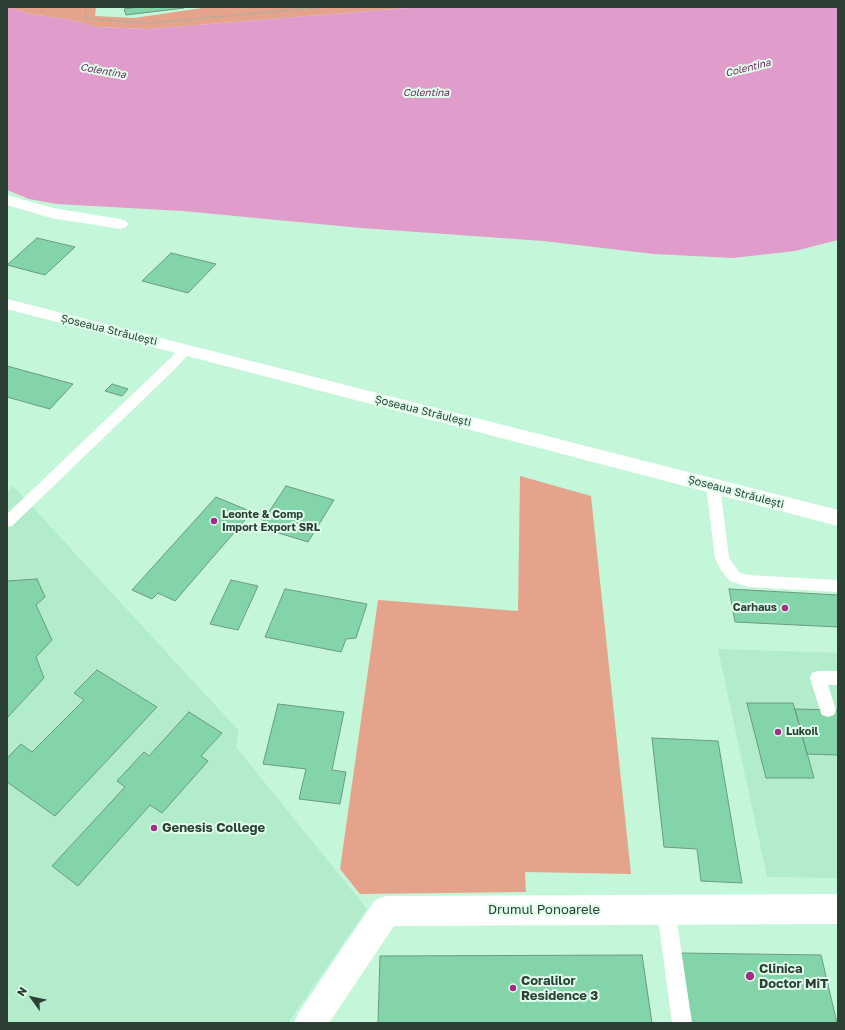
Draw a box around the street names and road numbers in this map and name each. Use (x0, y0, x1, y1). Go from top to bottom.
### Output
street label: Șoseaua Străulești (59, 312, 159, 348)
street label: Șoseaua Străulești (373, 393, 473, 429)
street label: Șoseaua Străulești (687, 473, 785, 511)
street label: Drumul Ponoarele (488, 902, 600, 918)

